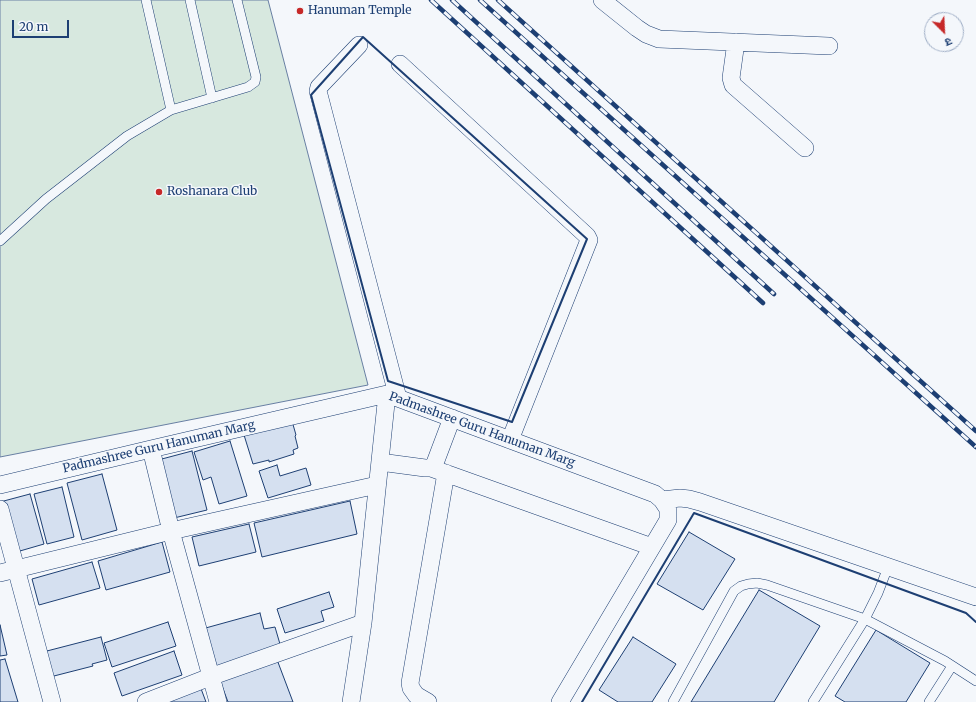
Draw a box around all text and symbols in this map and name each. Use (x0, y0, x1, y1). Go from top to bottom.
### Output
place label: Hanuman Temple (308, 4, 411, 18)
marker: Hanuman Temple (295, 6, 305, 16)
scale bar (14, 12, 71, 38)
north arrow (924, 12, 964, 52)
text: 20 m (19, 19, 48, 34)
text: उ (943, 34, 954, 50)
place label: Roshanara Club (167, 185, 257, 199)
marker: Roshanara Club (154, 187, 164, 197)
street label: Padmashree Guru Hanuman Marg (387, 390, 577, 470)
street label: Padmashree Guru Hanuman Marg (61, 418, 257, 476)

